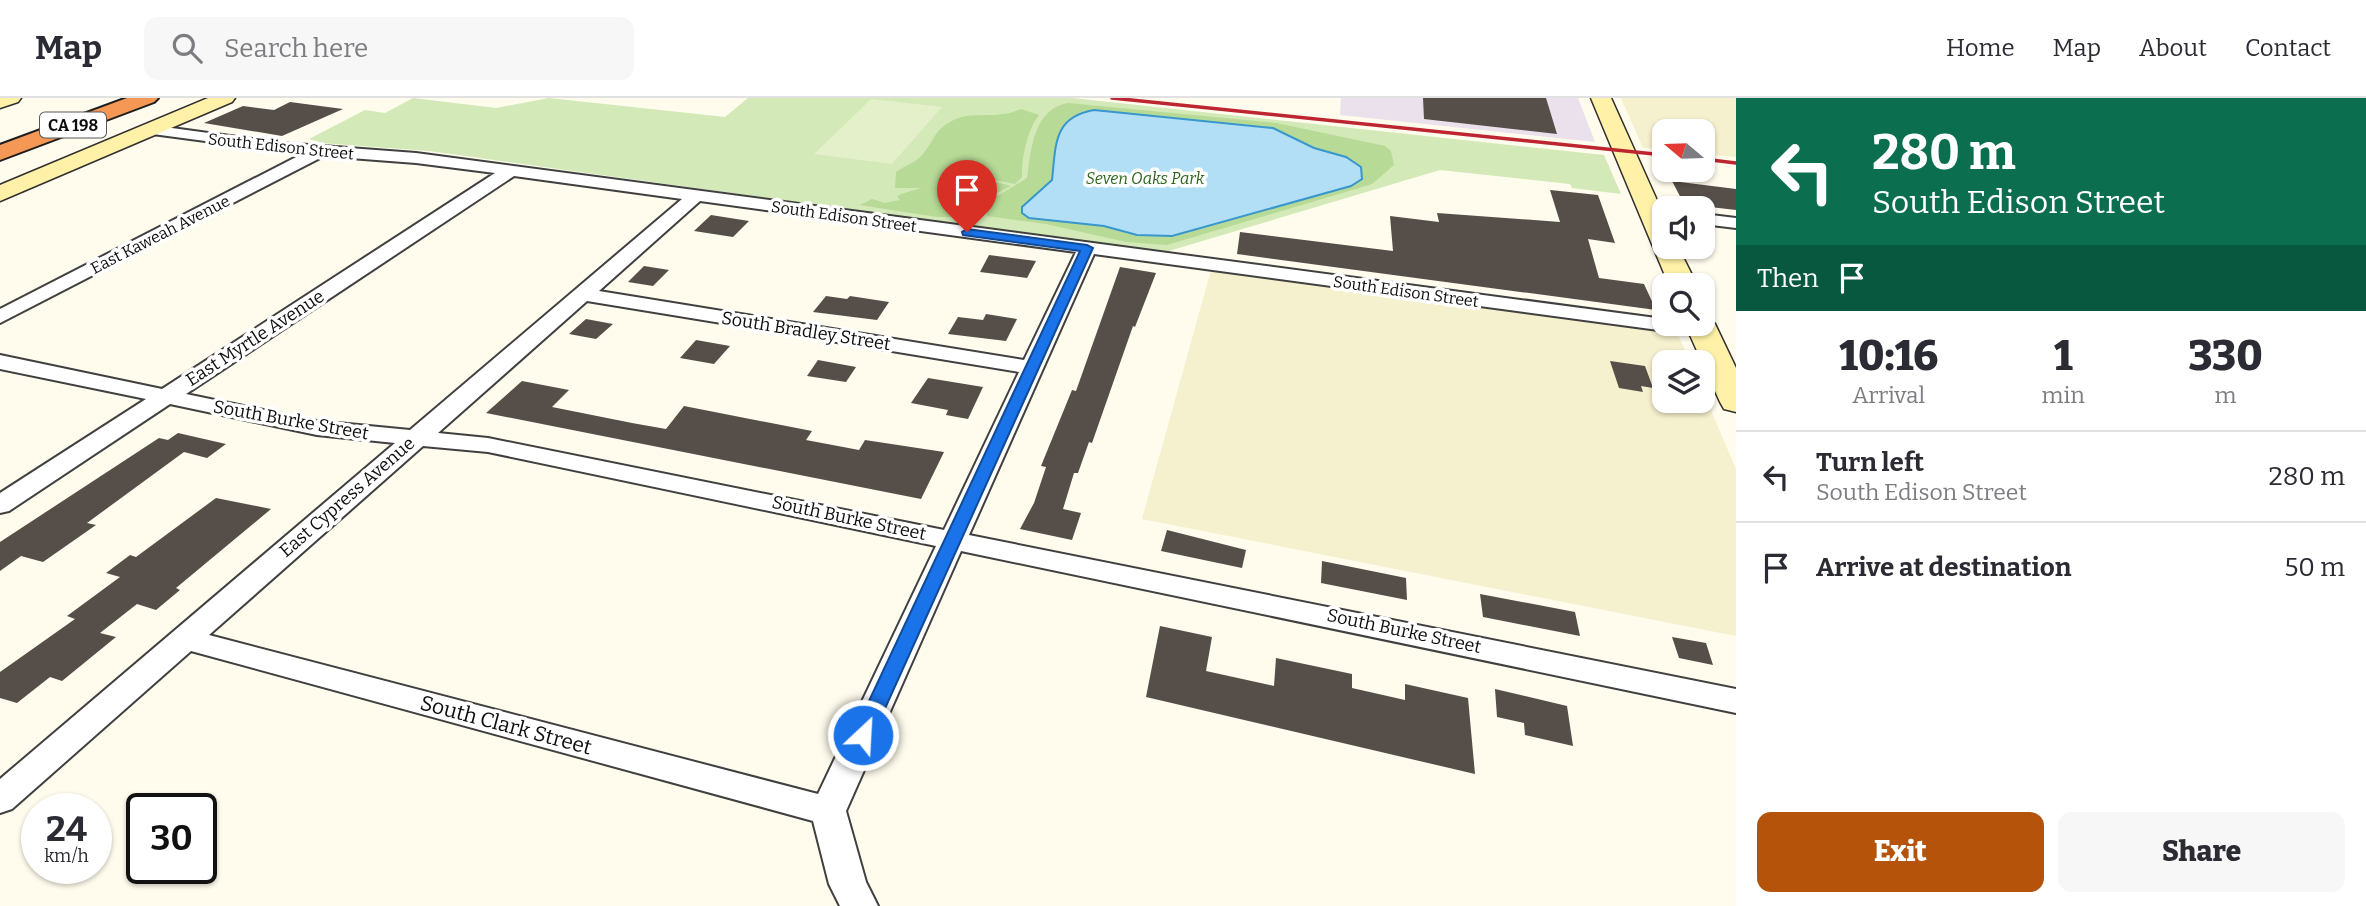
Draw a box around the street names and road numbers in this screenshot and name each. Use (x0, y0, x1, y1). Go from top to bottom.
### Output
road number: CA 198 (40, 113, 106, 138)
street label: South Edison Street (207, 129, 355, 164)
street label: East Kaweah Avenue (88, 191, 233, 278)
street label: South Edison Street (770, 197, 918, 236)
street label: South Edison Street (1332, 272, 1480, 311)
street label: East Myrtle Avenue (182, 285, 328, 391)
street label: South Bradley Street (720, 307, 893, 355)
street label: South Burke Street (212, 396, 371, 445)
street label: East Cypress Avenue (275, 432, 419, 562)
street label: South Burke Street (770, 491, 929, 545)
street label: South Burke Street (1325, 604, 1484, 658)
street label: South Clark Street (417, 690, 595, 761)

